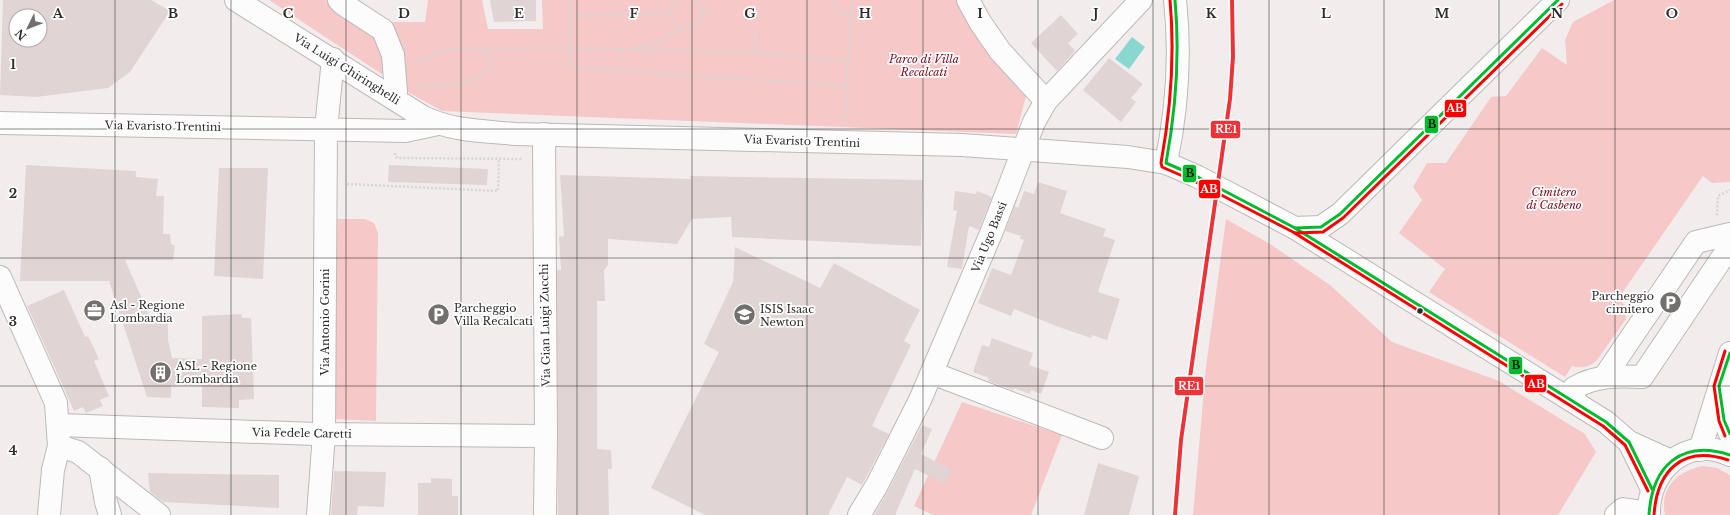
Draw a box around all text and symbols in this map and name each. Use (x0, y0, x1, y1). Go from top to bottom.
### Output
text: A (52, 5, 64, 22)
text: B (168, 5, 178, 22)
text: C (283, 5, 294, 22)
text: D (398, 5, 410, 22)
text: E (514, 5, 524, 22)
text: F (630, 5, 639, 22)
text: G (744, 5, 756, 22)
text: H (859, 5, 871, 22)
text: I (977, 5, 983, 22)
text: J (1090, 5, 1099, 22)
text: K (1206, 5, 1217, 22)
text: L (1321, 5, 1331, 22)
text: M (1435, 5, 1450, 22)
text: N (1551, 5, 1563, 22)
text: O (1666, 5, 1678, 22)
north arrow (8, 8, 48, 48)
text: N (12, 26, 29, 43)
street label: Via Luigi Ghiringhelli (290, 30, 403, 108)
park label: Parco di Villa Recalcati (888, 52, 959, 79)
text: 1 (10, 56, 16, 73)
line badge: AB (1444, 99, 1467, 118)
text: AB (1445, 101, 1464, 115)
line badge: B (1424, 115, 1439, 134)
text: B (1428, 117, 1437, 131)
street label: Via Evaristo Trentini (104, 118, 222, 134)
line badge: RE1 (1210, 120, 1241, 139)
text: RE1 (1215, 122, 1237, 136)
street label: Via Evaristo Trentini (743, 132, 861, 150)
line badge: B (1182, 164, 1197, 183)
text: B (1186, 166, 1195, 180)
line badge: AB (1198, 179, 1221, 199)
text: AB (1199, 182, 1218, 196)
text: 2 (9, 185, 17, 202)
park label: Cimitero di Casbeno (1526, 185, 1582, 212)
street label: Via Ugo Bassi (968, 199, 1010, 276)
street label: Via Gian Luigi Zucchi (537, 263, 553, 388)
street label: Via Antonio Gorini (318, 268, 332, 377)
place label: Parcheggio cimitero (1591, 289, 1654, 316)
parking icon: Parcheggio cimitero (1657, 289, 1683, 315)
office icon: Asl - Regione Lombardia (82, 298, 108, 324)
place label: Asl - Regione Lombardia (109, 298, 185, 325)
parking icon: Parcheggio Villa Recalcati (425, 301, 451, 327)
place label: Parcheggio Villa Recalcati (453, 301, 533, 328)
school or university icon: ISIS Isaac Newton (732, 302, 758, 328)
place label: ISIS Isaac Newton (760, 302, 814, 329)
unlabelled marker (1415, 306, 1425, 316)
text: 3 (9, 313, 17, 330)
line badge: B (1508, 356, 1523, 375)
text: B (1512, 358, 1521, 372)
building icon: ASL - Regione Lombardia (148, 359, 174, 385)
place label: ASL - Regione Lombardia (175, 359, 257, 386)
line badge: AB (1524, 374, 1547, 393)
line badge: RE1 (1174, 376, 1204, 396)
text: AB (1526, 377, 1545, 391)
text: RE1 (1178, 379, 1200, 393)
street label: Via Fedele Caretti (251, 425, 352, 441)
text: 4 (9, 442, 18, 459)

